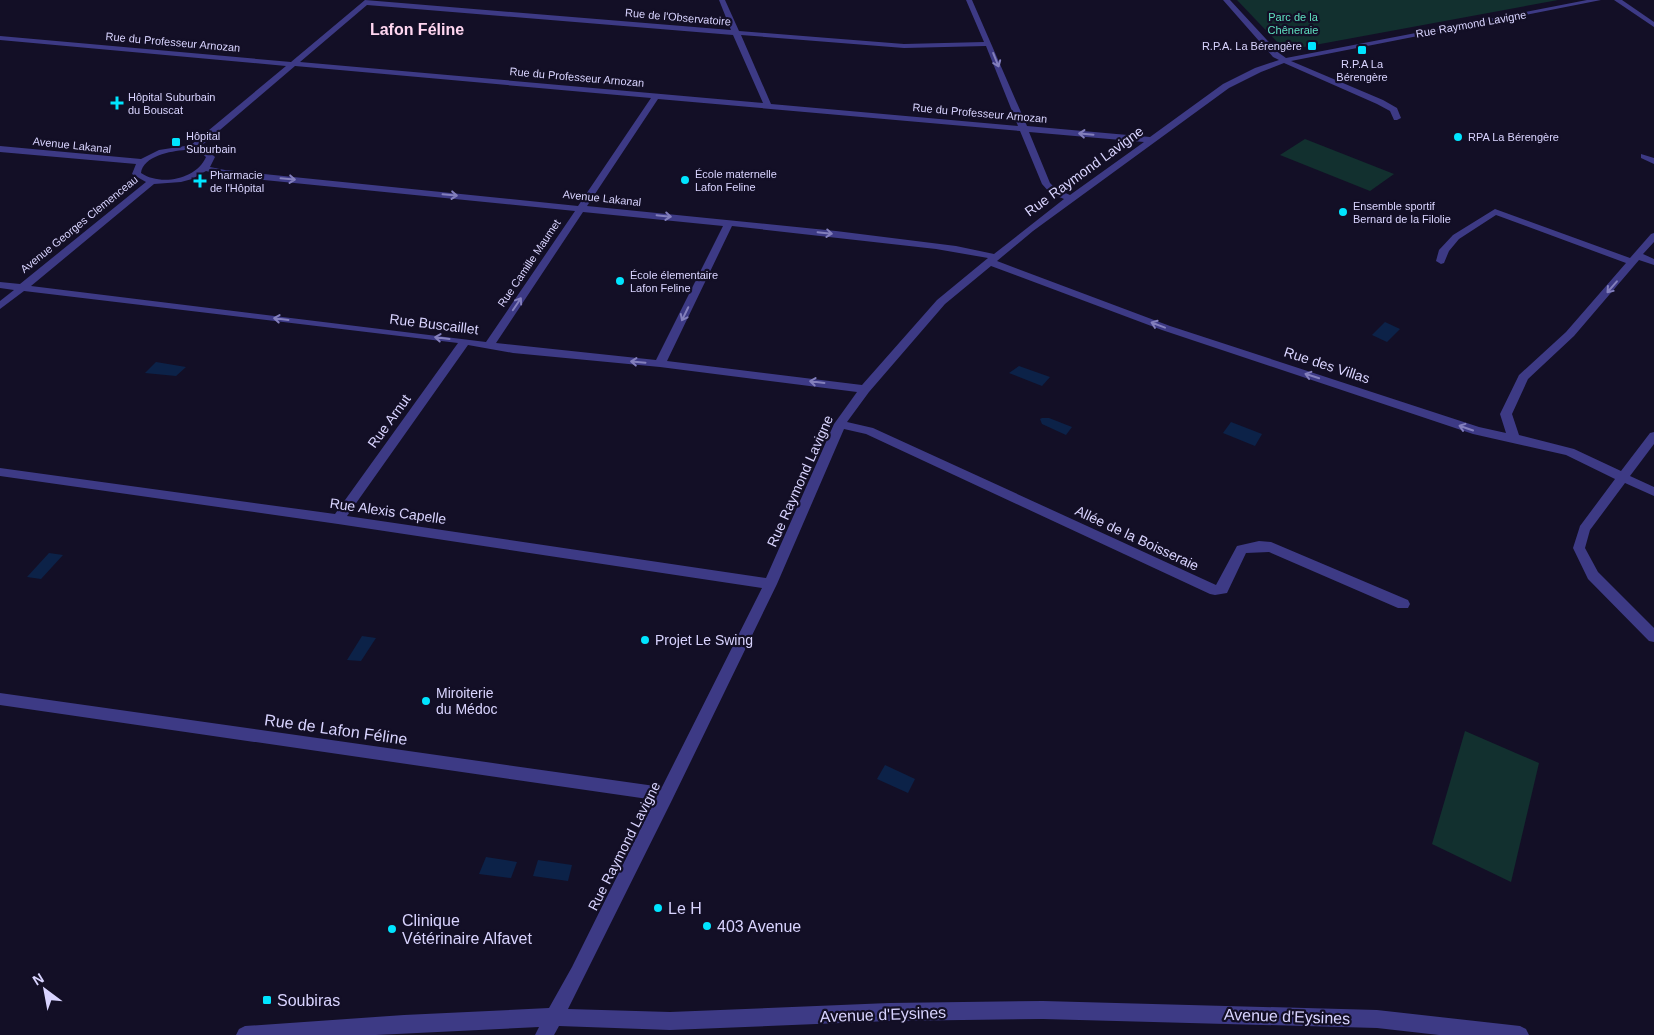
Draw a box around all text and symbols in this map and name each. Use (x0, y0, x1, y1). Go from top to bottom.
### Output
street label: Rue de l'Observatoire (625, 6, 731, 28)
street label: Rue Raymond Lavigne (1415, 8, 1527, 40)
park label: Parc de la Chêneraie (1268, 11, 1319, 36)
district label: Lafon Féline (370, 21, 464, 38)
street label: Rue du Professeur Arnozan (105, 30, 241, 54)
place label: R.P.A. La Bérengère (1202, 40, 1302, 52)
marker: R.P.A. La Bérengère (1306, 40, 1318, 52)
marker: R.P.A La Bérengère (1356, 44, 1368, 56)
one-way arrow (992, 52, 1002, 67)
place label: R.P.A La Bérengère (1336, 58, 1388, 83)
street label: Rue du Professeur Arnozan (509, 65, 645, 89)
place label: Hôpital Suburbain du Bouscat (128, 91, 215, 116)
marker: Hôpital Suburbain du Bouscat (110, 96, 124, 110)
street label: Rue du Professeur Arnozan (912, 101, 1048, 125)
street label: Rue Raymond Lavigne (1022, 123, 1146, 219)
one-way arrow (1078, 129, 1094, 138)
place label: Hôpital Suburbain (186, 130, 236, 155)
marker: RPA La Bérengère (1452, 131, 1464, 143)
place label: RPA La Bérengère (1468, 131, 1559, 143)
street label: Avenue Lakanal (32, 135, 112, 155)
marker: Hôpital Suburbain (170, 136, 182, 148)
place label: École maternelle Lafon Feline (695, 168, 777, 193)
place label: Pharmacie de l'Hôpital (210, 169, 264, 194)
street label: Avenue Georges Clemenceau (18, 173, 140, 275)
marker: École maternelle Lafon Feline (679, 174, 691, 186)
marker: Pharmacie de l'Hôpital (194, 175, 206, 187)
one-way arrow (280, 175, 296, 184)
street label: Avenue Lakanal (562, 188, 642, 208)
one-way arrow (442, 190, 458, 200)
place label: Ensemble sportif Bernard de la Filolie (1353, 200, 1451, 225)
marker: Ensemble sportif Bernard de la Filolie (1337, 206, 1349, 218)
one-way arrow (655, 211, 671, 221)
street label: Rue Camille Maumet (495, 217, 563, 309)
one-way arrow (817, 228, 833, 237)
place label: École élementaire Lafon Feline (630, 269, 718, 294)
marker: École élementaire Lafon Feline (614, 275, 626, 287)
one-way arrow (1606, 280, 1617, 293)
one-way arrow (512, 297, 522, 311)
one-way arrow (680, 306, 689, 321)
street label: Rue Buscaillet (389, 311, 479, 337)
one-way arrow (273, 314, 289, 324)
one-way arrow (1150, 320, 1166, 329)
one-way arrow (434, 333, 450, 343)
street label: Rue des Villas (1282, 344, 1372, 386)
one-way arrow (630, 357, 646, 366)
one-way arrow (1305, 371, 1320, 380)
one-way arrow (809, 377, 825, 387)
street label: Rue Arnut (364, 391, 414, 451)
street label: Rue Raymond Lavigne (764, 412, 836, 549)
one-way arrow (1458, 422, 1474, 432)
street label: Rue Alexis Capelle (329, 495, 448, 527)
street label: Allée de la Boisseraie (1073, 502, 1202, 574)
place label: Projet Le Swing (655, 632, 753, 648)
marker: Projet Le Swing (639, 634, 651, 646)
place label: Miroiterie du Médoc (436, 685, 497, 717)
marker: Miroiterie du Médoc (420, 695, 432, 707)
street label: Rue de Lafon Féline (263, 711, 409, 748)
street label: Rue Raymond Lavigne (585, 779, 664, 913)
place label: Le H (668, 900, 702, 917)
marker: Le H (652, 902, 664, 914)
place label: Clinique Vétérinaire Alfavet (402, 912, 532, 947)
place label: 403 Avenue (717, 918, 801, 935)
marker: 403 Avenue (701, 920, 713, 932)
marker: Clinique Vétérinaire Alfavet (386, 923, 398, 935)
north arrow (20, 965, 70, 1015)
text: N (30, 970, 47, 988)
place label: Soubiras (277, 992, 340, 1009)
marker: Soubiras (261, 994, 273, 1006)
street label: Avenue d'Eysines (820, 1004, 946, 1025)
street label: Avenue d'Eysines (1224, 1006, 1350, 1027)

